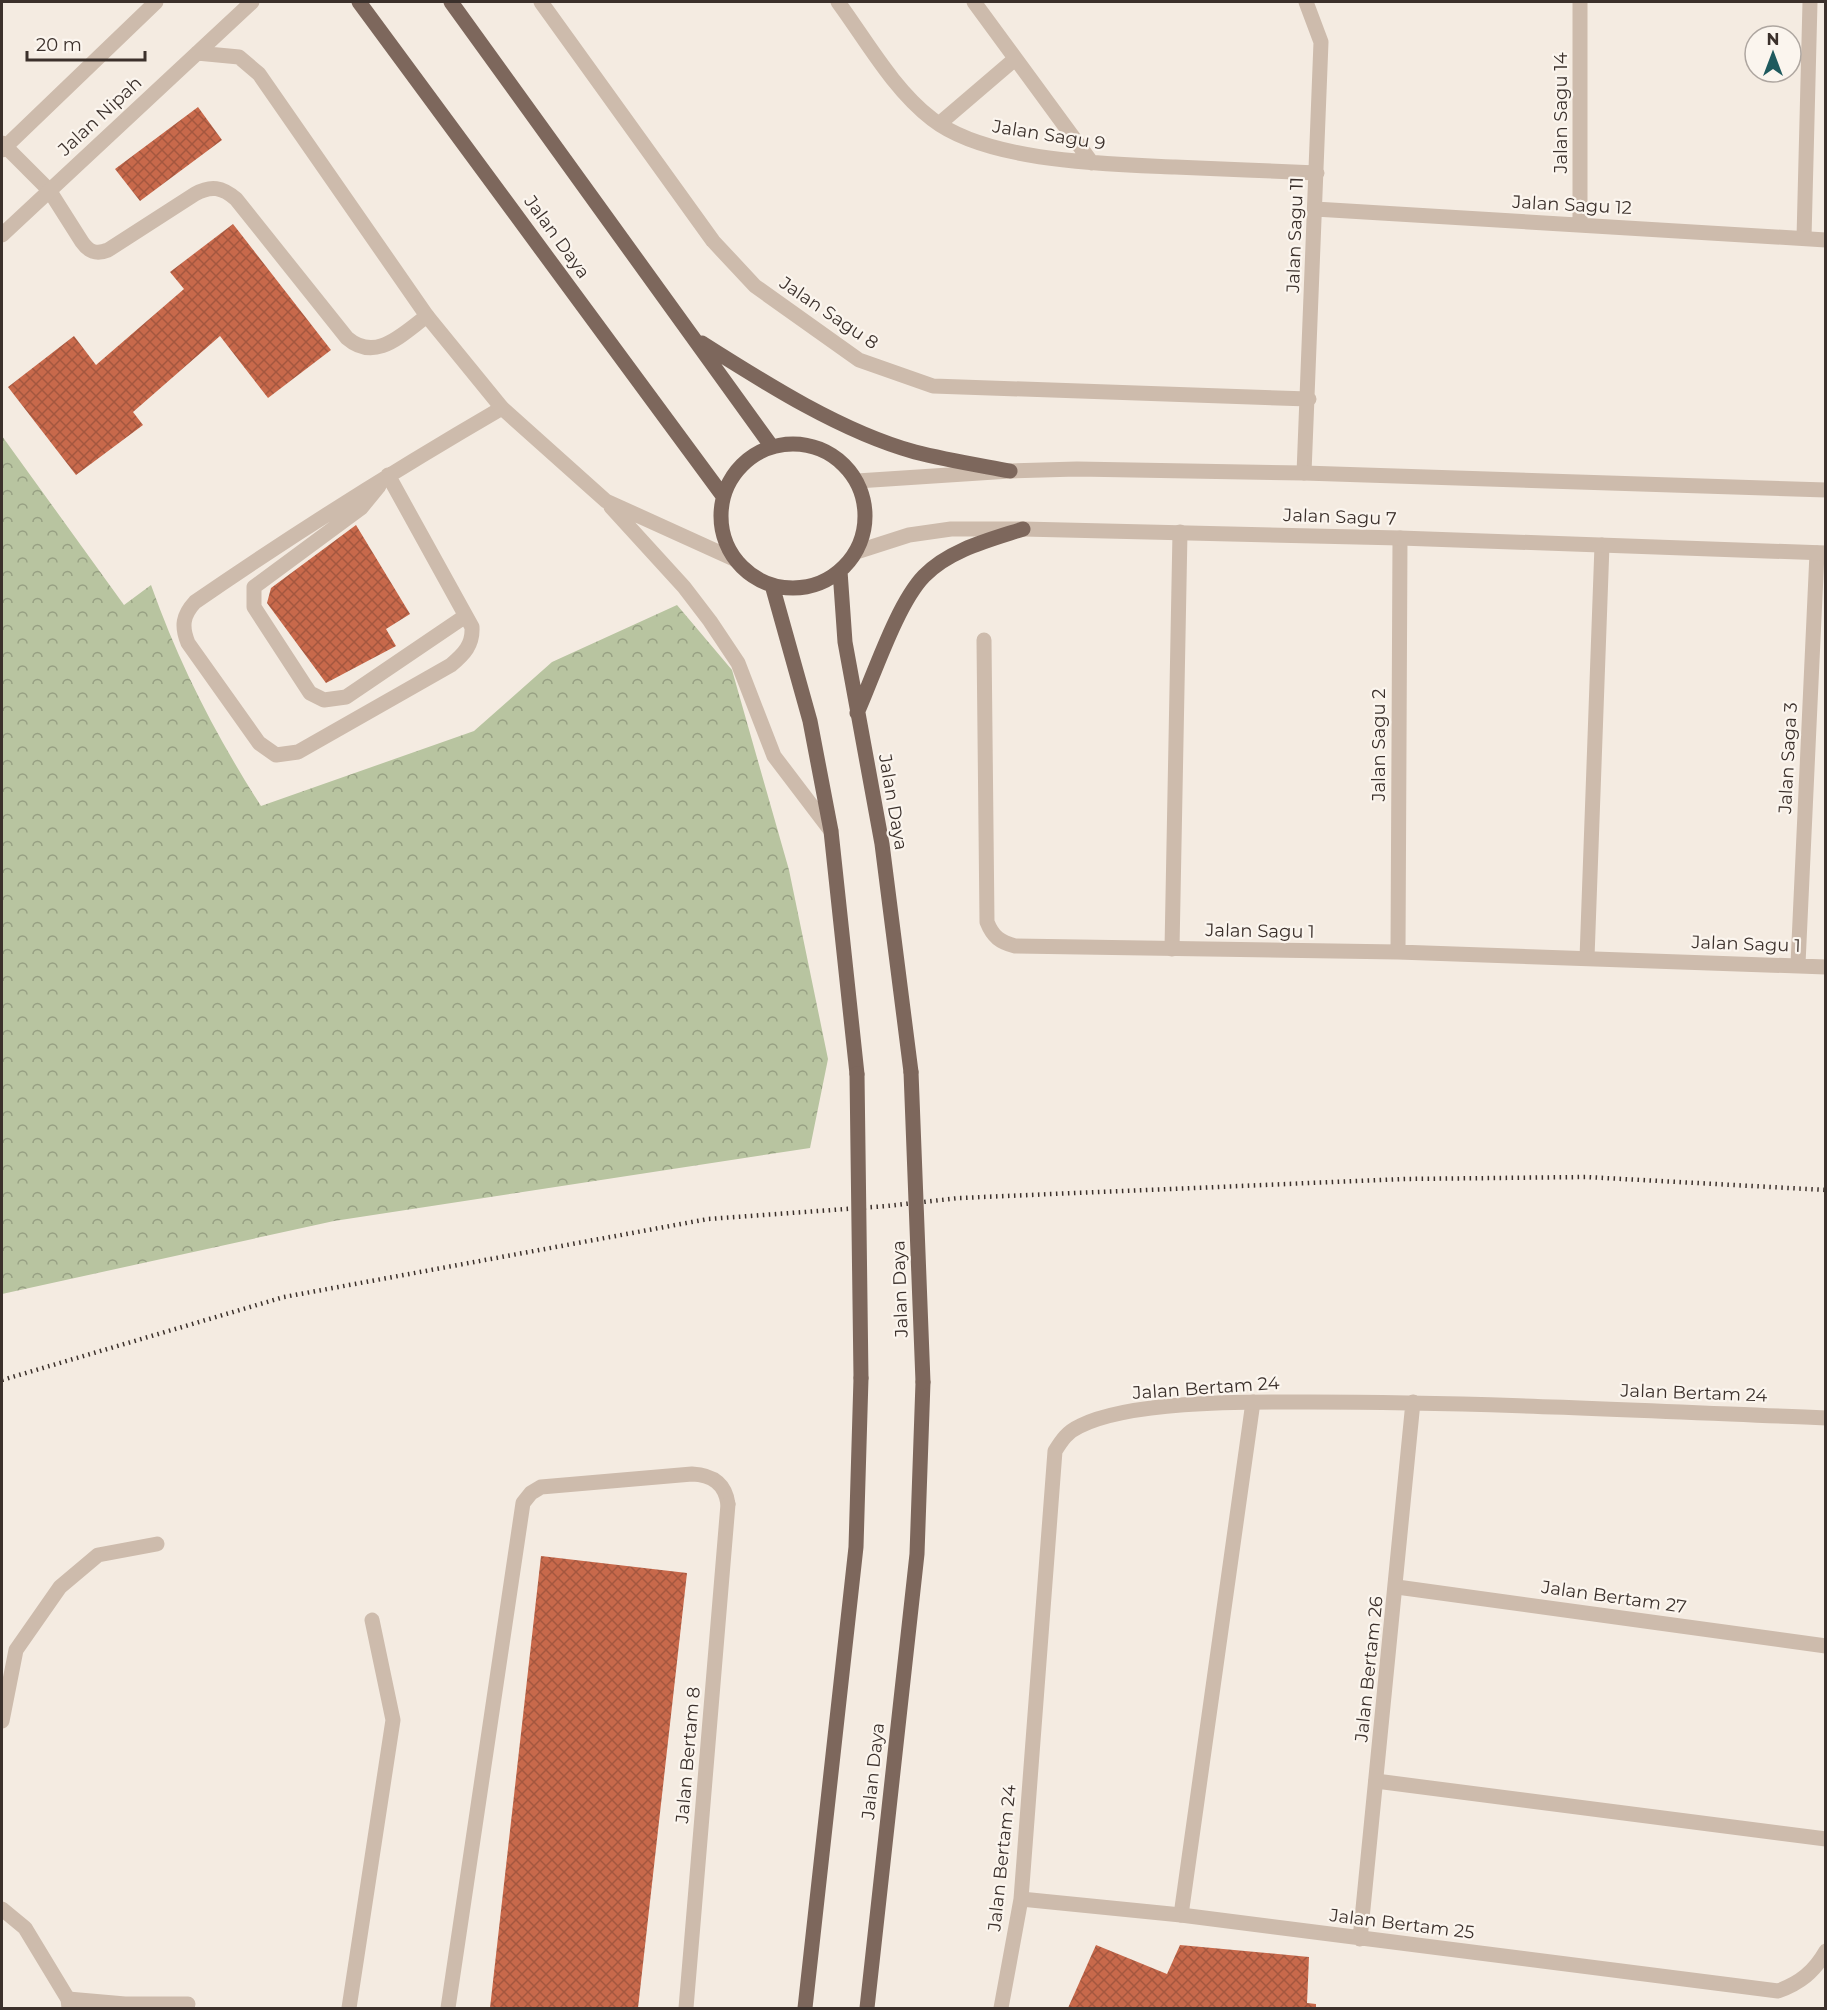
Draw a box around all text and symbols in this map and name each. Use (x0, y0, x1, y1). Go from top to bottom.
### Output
scale bar (27, 24, 146, 62)
north arrow (1743, 24, 1803, 84)
text: N (1767, 30, 1779, 49)
text: 20 m (36, 34, 82, 56)
street label: Jalan Sagu 14 (1550, 52, 1572, 175)
street label: Jalan Nipah (53, 72, 146, 161)
street label: Jalan Sagu 9 (990, 115, 1107, 155)
street label: Jalan Sagu 11 (1282, 177, 1308, 294)
street label: Jalan Daya (519, 190, 594, 283)
street label: Jalan Sagu 12 (1511, 191, 1632, 219)
street label: Jalan Sagu 8 (775, 271, 883, 354)
street label: Jalan Sagu 7 (1282, 504, 1397, 530)
street label: Jalan Sagu 2 (1368, 688, 1390, 803)
street label: Jalan Saga 3 (1774, 702, 1802, 815)
street label: Jalan Daya (874, 751, 912, 852)
street label: Jalan Sagu 1 (1204, 919, 1315, 943)
street label: Jalan Sagu 1 (1690, 931, 1801, 957)
street label: Jalan Daya (887, 1240, 913, 1339)
street label: Jalan Bertam 24 (1131, 1372, 1280, 1404)
street label: Jalan Bertam 24 (1619, 1379, 1768, 1407)
street label: Jalan Bertam 27 (1539, 1576, 1688, 1618)
street label: Jalan Bertam 26 (1350, 1595, 1388, 1744)
street label: Jalan Bertam 8 (671, 1686, 705, 1825)
street label: Jalan Daya (857, 1722, 889, 1821)
street label: Jalan Bertam 24 (983, 1784, 1021, 1933)
street label: Jalan Bertam 25 (1327, 1904, 1476, 1944)

